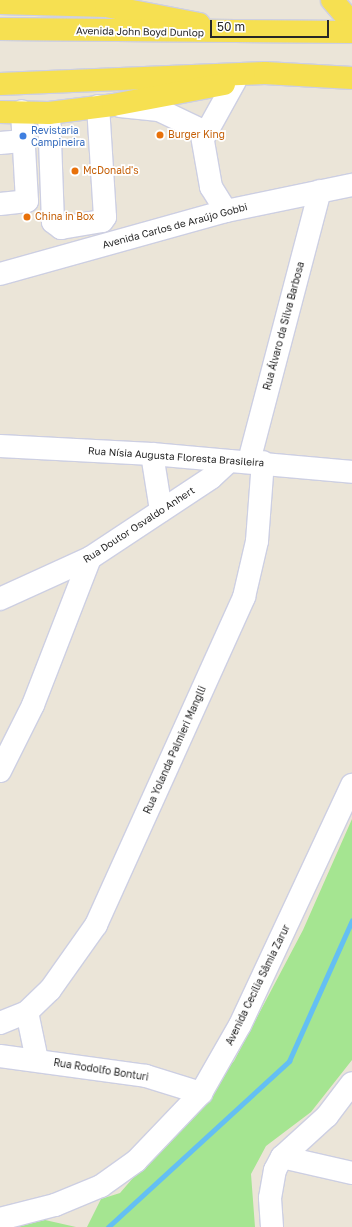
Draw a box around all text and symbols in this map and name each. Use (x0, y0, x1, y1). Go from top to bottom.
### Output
scale bar (212, 12, 331, 38)
text: 50 m (217, 19, 245, 34)
street label: Avenida John Boyd Dunlop (76, 25, 204, 39)
place label: Revistaria Campineira (31, 124, 85, 148)
place label: Burger King (168, 129, 225, 141)
marker: Burger King (155, 130, 165, 140)
marker: Revistaria Campineira (18, 131, 28, 141)
place label: McDonald's (83, 165, 139, 177)
marker: McDonald's (70, 166, 80, 176)
street label: Avenida Carlos de Araújo Gobbi (101, 201, 249, 251)
place label: China in Box (35, 211, 94, 223)
marker: China in Box (22, 212, 32, 222)
street label: Rua Álvaro da Silva Barbosa (261, 260, 307, 392)
street label: Rua Nísia Augusta Floresta Brasileira (87, 445, 265, 469)
street label: Rua Doutor Osvaldo Anhert (81, 484, 197, 566)
street label: Rua Yolanda Palmieri Manglli (141, 684, 209, 816)
street label: Avenida Cecília Sâmia Zarur (224, 923, 292, 1047)
street label: Rua Rodolfo Bonturi (53, 1057, 149, 1083)

